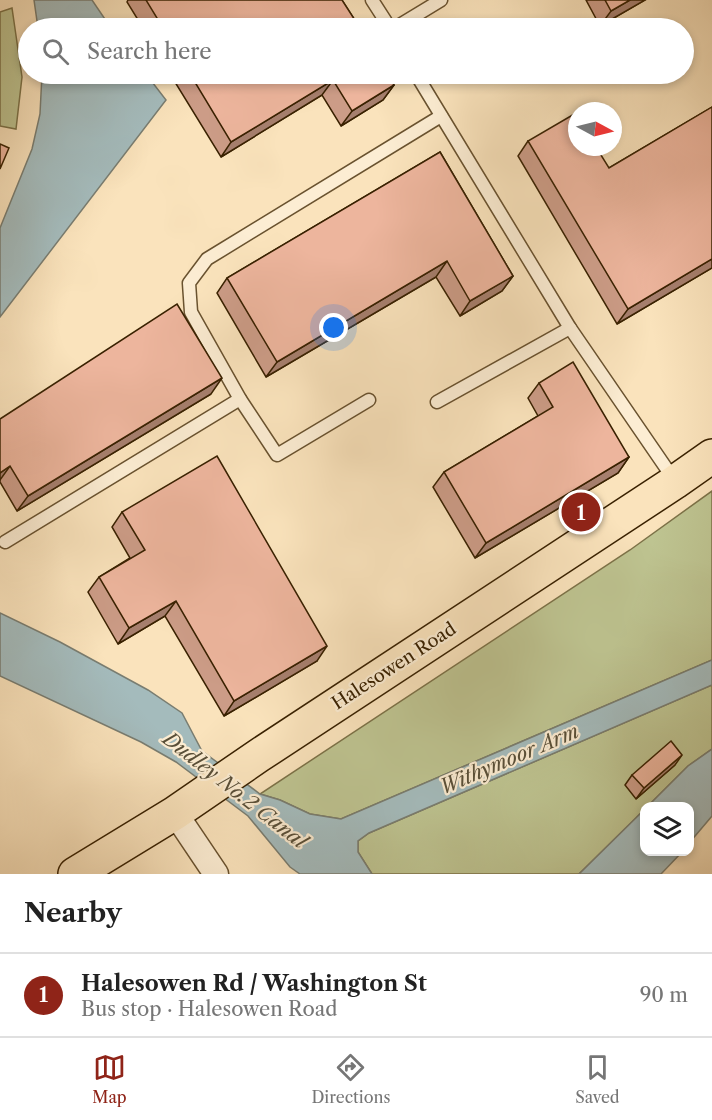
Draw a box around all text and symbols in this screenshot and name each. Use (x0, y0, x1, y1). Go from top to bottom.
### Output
search box (18, 18, 694, 84)
icon: search (39, 35, 72, 68)
text: Search here (87, 38, 212, 65)
north arrow (568, 102, 622, 156)
your location (319, 313, 348, 342)
pin: 1 (562, 490, 600, 534)
street label: Halesowen Road (328, 618, 460, 714)
water label: Withymoor Arm (436, 719, 582, 799)
water label: Dudley No.2 Canal (157, 725, 314, 855)
map controls (640, 802, 694, 856)
button: layers (640, 802, 694, 856)
text: Nearby (24, 897, 122, 929)
text: Halesowen Rd / Washington St (81, 970, 427, 997)
text: 1 (39, 983, 48, 1007)
text: 90 m (640, 983, 688, 1007)
text: Bus stop · Halesowen Road (81, 997, 337, 1021)
tab: Map (92, 1051, 127, 1107)
tab: Directions (311, 1051, 390, 1107)
tab: Saved (575, 1051, 620, 1107)

